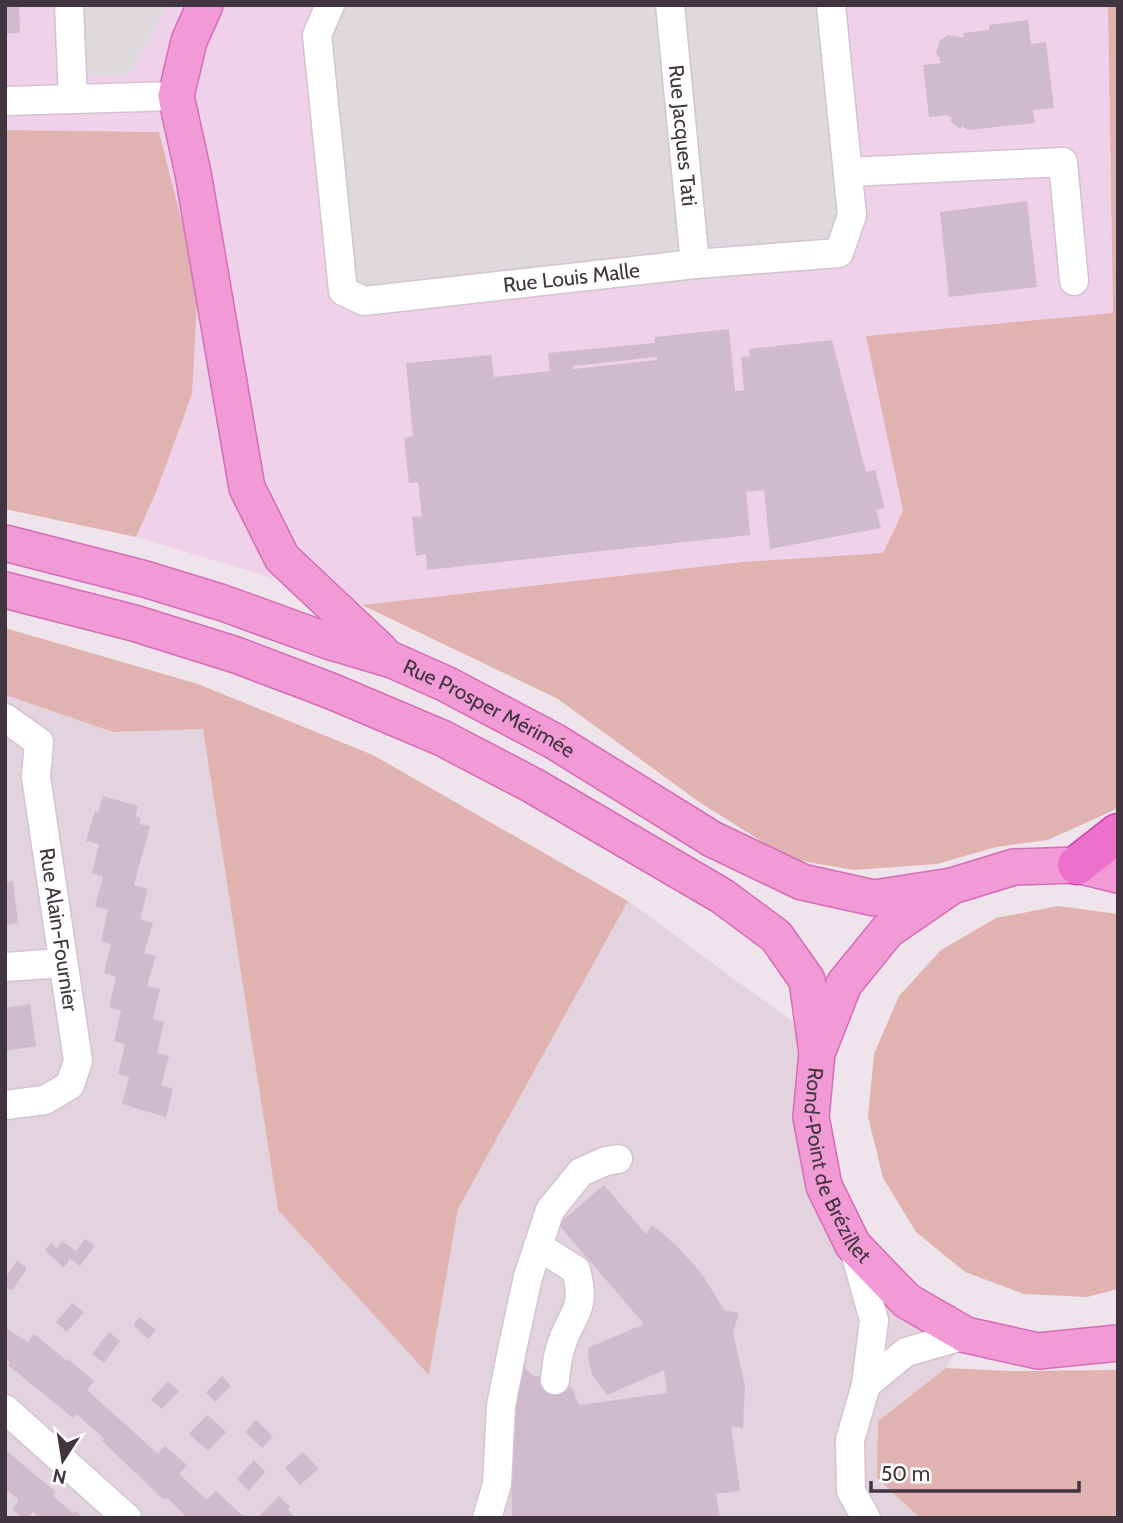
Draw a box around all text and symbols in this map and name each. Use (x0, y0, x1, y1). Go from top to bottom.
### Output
street label: Rue Jacques Tati (664, 64, 702, 207)
street label: Rue Louis Malle (502, 257, 641, 297)
street label: Rue Prosper Mérimée (399, 654, 580, 763)
street label: Rue Alain-Fournier (35, 846, 84, 1013)
street label: Rond-Point de Brézillet (799, 1066, 876, 1268)
north arrow (28, 1425, 98, 1495)
scale bar (871, 1450, 1079, 1494)
text: 50 m (881, 1461, 930, 1486)
text: N (51, 1463, 69, 1489)

